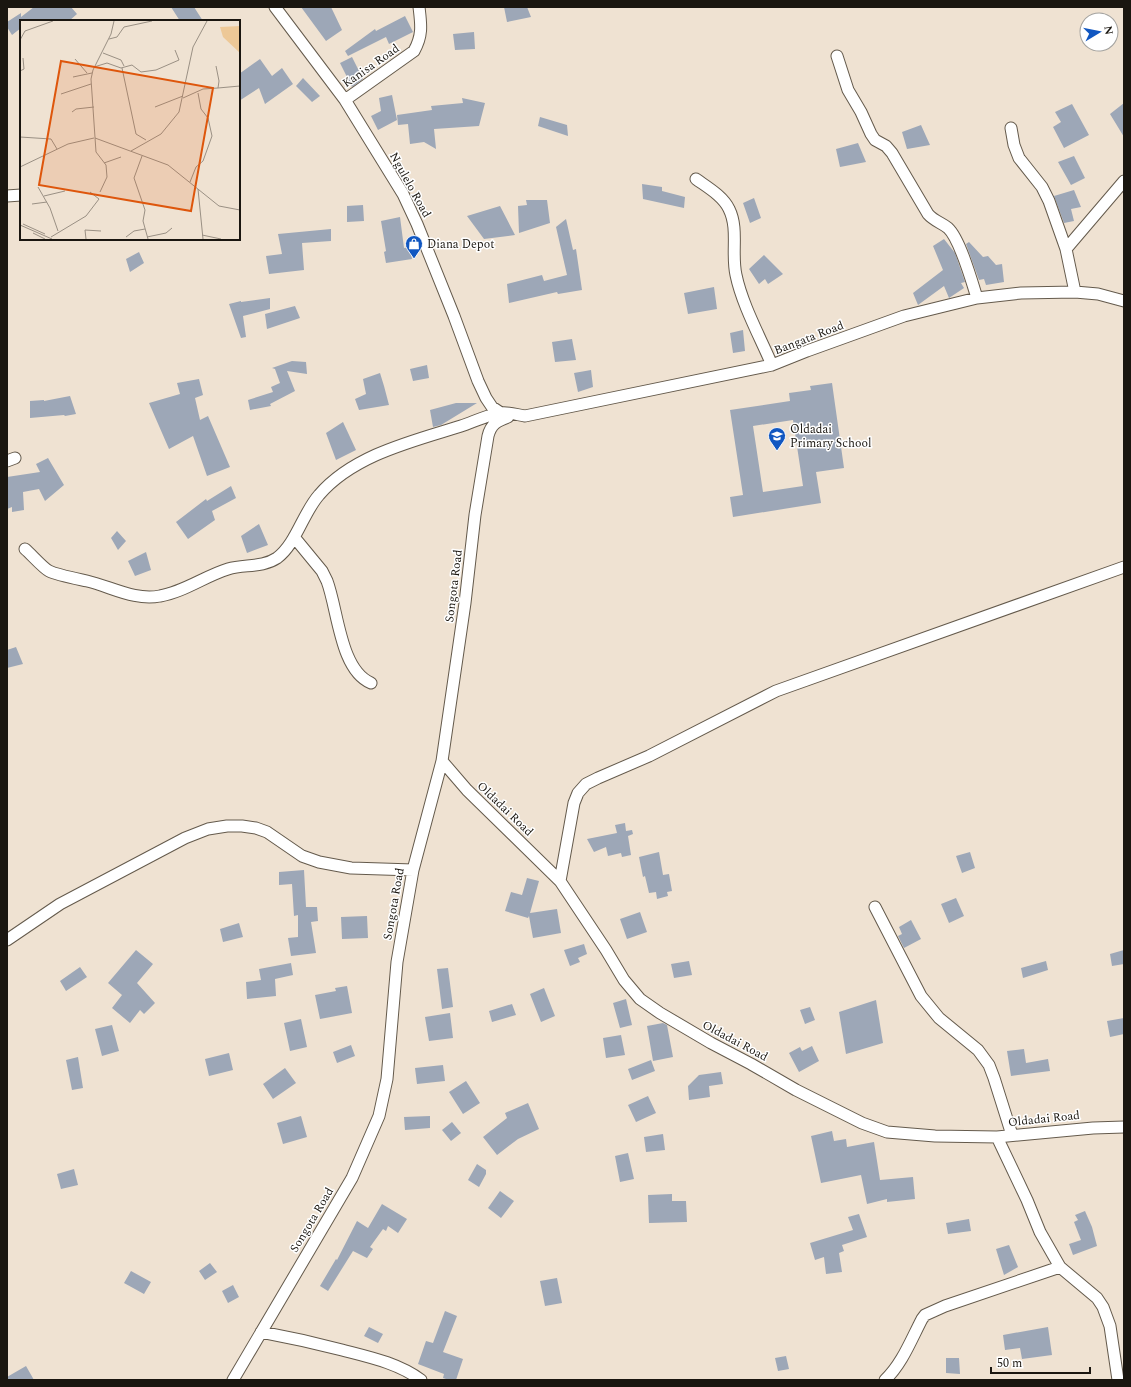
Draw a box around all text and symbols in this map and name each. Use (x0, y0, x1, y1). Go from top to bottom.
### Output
north arrow (1079, 12, 1119, 52)
inset map (20, 20, 240, 240)
text: N (1099, 24, 1118, 36)
street label: Kanisa Road (338, 39, 404, 93)
street label: Ngulelo Road (384, 149, 436, 221)
shop icon: Diana Depot (404, 234, 424, 259)
place label: Diana Depot (427, 235, 494, 254)
street label: Bangata Road (771, 316, 847, 360)
place label: Oldadai Primary School (790, 420, 872, 453)
school or university icon: Oldadai Primary School (767, 426, 787, 451)
street label: Songota Road (440, 548, 468, 623)
street label: Oldadai Road (472, 777, 538, 841)
street label: Songota Road (378, 866, 410, 942)
street label: Oldadai Road (699, 1016, 772, 1066)
street label: Oldadai Road (1007, 1106, 1081, 1132)
street label: Songota Road (285, 1184, 339, 1256)
scale bar (991, 1349, 1090, 1375)
text: 50 m (997, 1354, 1022, 1373)

